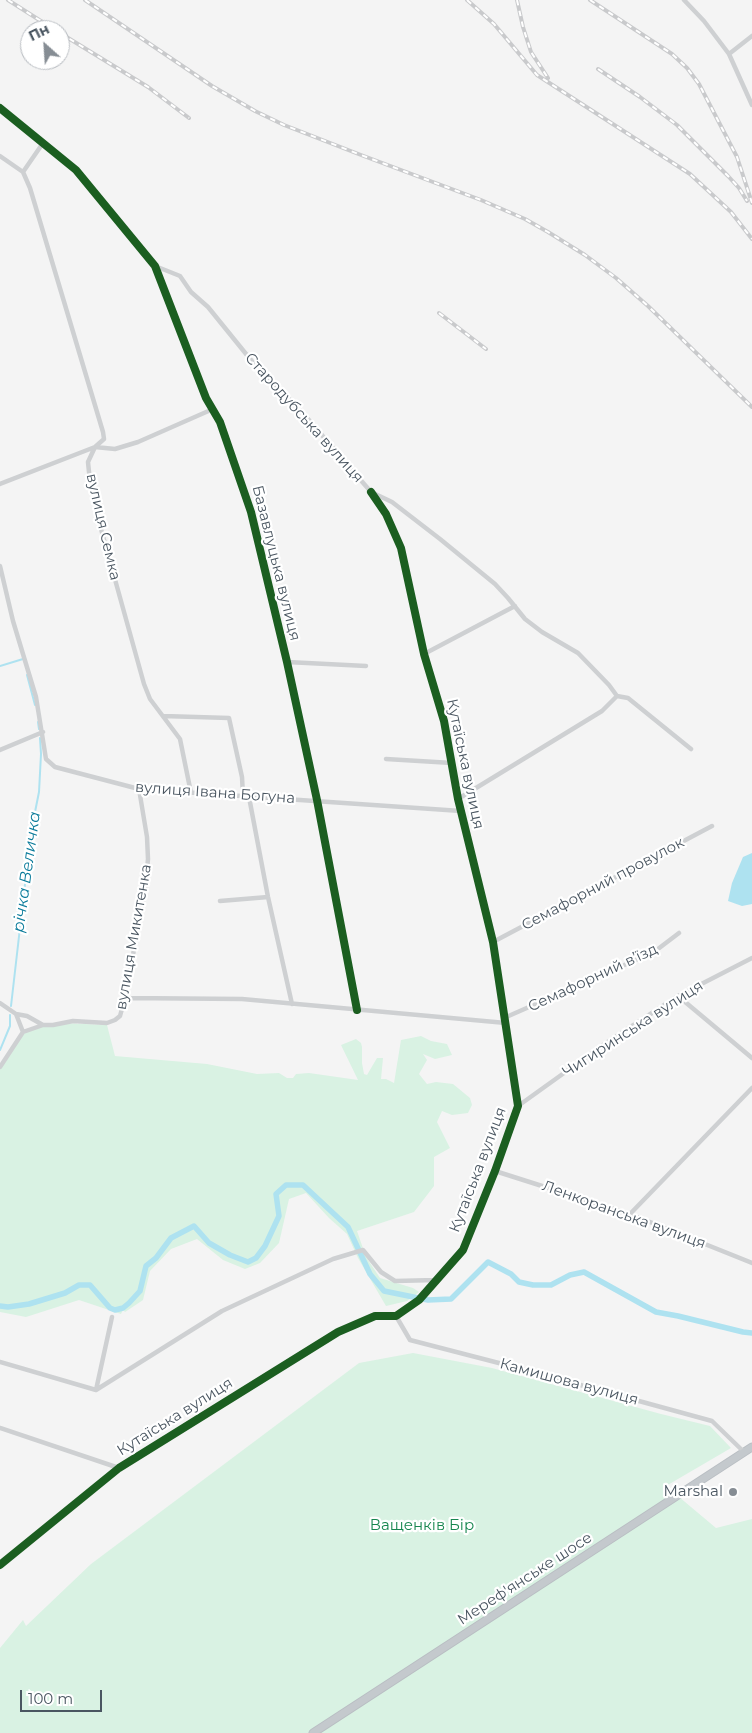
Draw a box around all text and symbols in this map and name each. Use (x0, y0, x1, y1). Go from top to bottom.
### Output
north arrow (20, 20, 70, 70)
text: Пн (25, 20, 52, 45)
street label: Стародубська вулиця (241, 349, 367, 487)
street label: вулиця Семка (82, 472, 124, 582)
street label: Базавлуцька вулиця (248, 483, 304, 643)
street label: Кутаїська вулиця (442, 697, 488, 831)
street label: вулиця Івана Богуна (134, 778, 296, 808)
water label: річка Величка (9, 810, 45, 934)
street label: Семафорний провулок (519, 833, 687, 935)
street label: вулиця Микитенка (112, 863, 156, 1011)
street label: Семафорний в’їзд (525, 940, 661, 1016)
street label: Чигиринська вулиця (559, 977, 707, 1081)
street label: Кутаїська вулиця (446, 1105, 510, 1235)
street label: Ленкоранська вулиця (540, 1177, 708, 1253)
street label: Камишова вулиця (498, 1355, 640, 1409)
street label: Кутаїська вулиця (114, 1374, 236, 1460)
place label: Marshal (663, 1483, 723, 1501)
marker: Marshal (727, 1486, 739, 1498)
park label: Ващенків Бір (370, 1517, 474, 1535)
street label: Мереф'янське шосе (454, 1529, 596, 1629)
scale bar (22, 1680, 105, 1712)
text: 100 m (28, 1689, 73, 1708)

